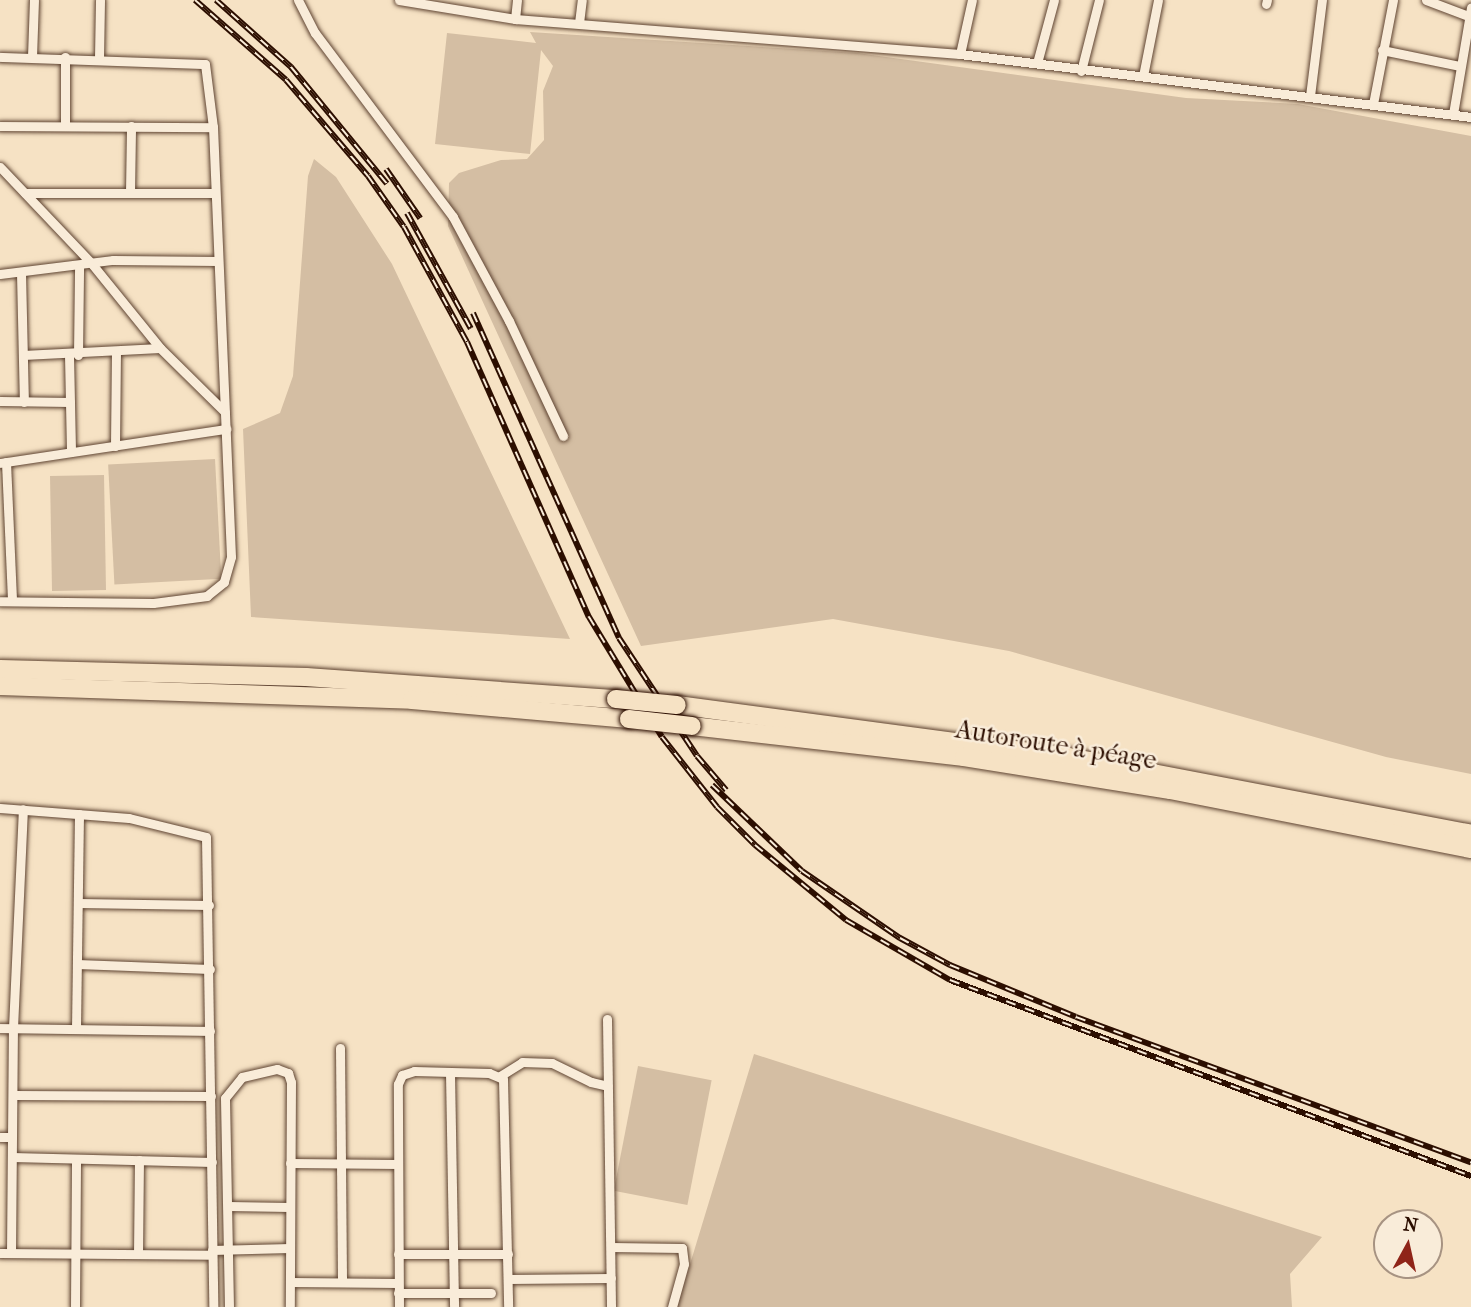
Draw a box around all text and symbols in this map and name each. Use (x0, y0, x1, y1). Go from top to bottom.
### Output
street label: Autoroute à péage (953, 714, 1159, 776)
north arrow (1373, 1209, 1443, 1279)
text: N (1402, 1213, 1419, 1237)

